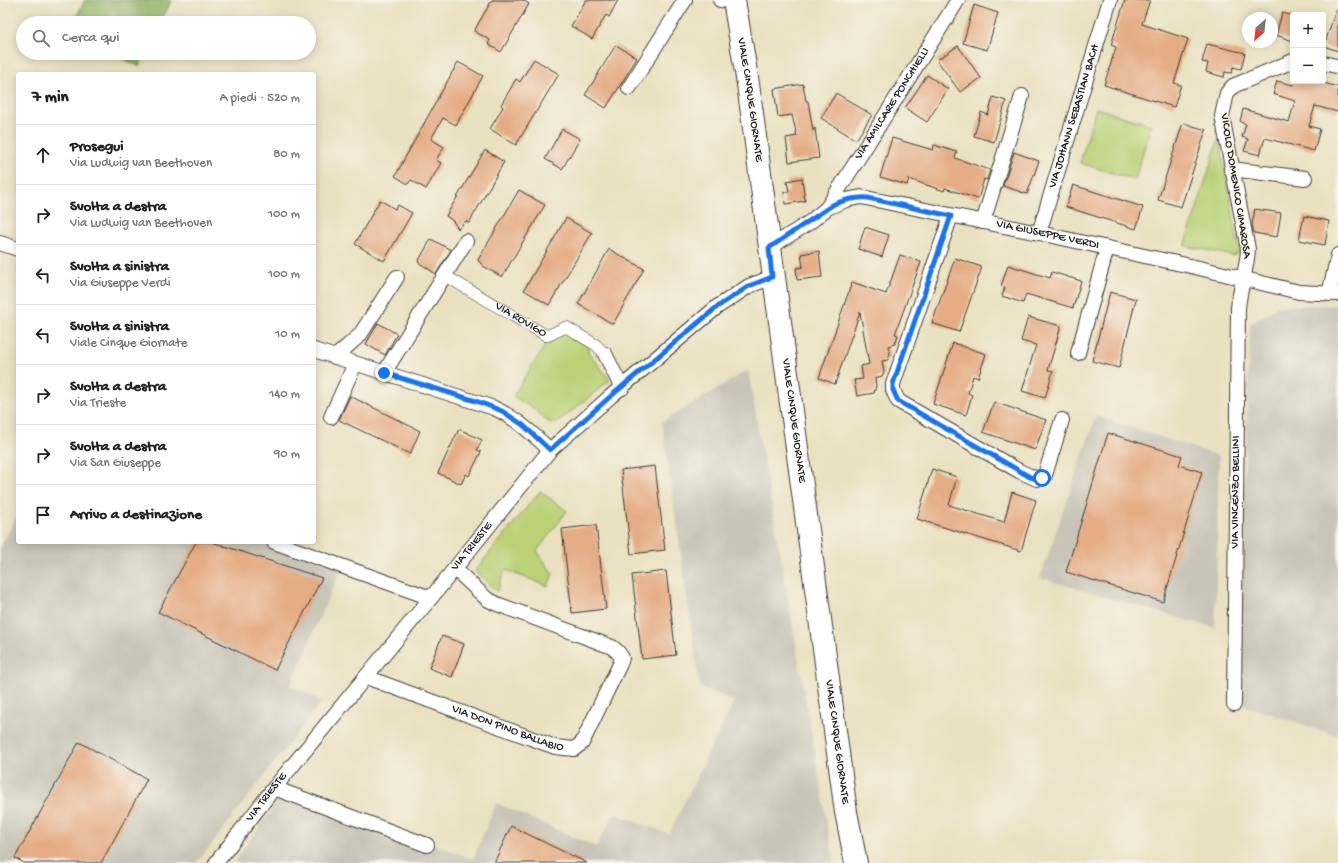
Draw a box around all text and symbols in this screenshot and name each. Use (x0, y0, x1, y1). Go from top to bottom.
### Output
north arrow (1242, 12, 1278, 48)
map controls (1290, 12, 1326, 84)
button: + (1290, 12, 1326, 48)
search box (16, 16, 316, 60)
icon: search (30, 27, 52, 49)
text: Cerca qui (62, 29, 119, 47)
street label: VIALE CINQUE GIORNATE (733, 36, 765, 163)
street label: VIA JOHANN SEBASTIAN BACH (1046, 43, 1103, 191)
street label: VIA AMILCARE PONCHIELLI (852, 45, 933, 163)
button: − (1290, 48, 1326, 84)
text: 7 min (32, 88, 69, 108)
text: A piedi · 520 m (220, 91, 300, 106)
street label: VICOLO DOMENICO CIMAROSA (1216, 111, 1254, 261)
text: Prosegui (70, 138, 123, 156)
icon: ahead (32, 144, 54, 166)
text: 80 m (273, 147, 300, 162)
text: Via Ludwig van Beethoven (70, 156, 212, 171)
text: Svolta a destra (70, 198, 166, 216)
icon: right (32, 204, 54, 226)
text: 100 m (268, 207, 300, 222)
text: Via Ludwig van Beethoven (70, 216, 212, 231)
street label: VIA GIUSEPPE VERDI (994, 217, 1100, 253)
text: Svolta a sinistra (70, 258, 169, 276)
icon: left (32, 264, 54, 286)
text: 100 m (268, 267, 300, 282)
text: Via Giuseppe Verdi (70, 276, 171, 291)
street label: VIA ROVIGO (491, 299, 549, 341)
text: Svolta a sinistra (70, 318, 169, 336)
icon: left (32, 324, 54, 346)
text: 10 m (275, 327, 300, 342)
text: Viale Cinque Giornate (70, 336, 187, 351)
street label: VIALE CINQUE GIORNATE (778, 357, 809, 484)
route end (375, 364, 393, 382)
text: Svolta a destra (70, 378, 166, 396)
icon: right (32, 384, 54, 406)
text: 140 m (269, 387, 300, 402)
text: Via Trieste (70, 396, 126, 411)
street label: VIA VINCENZO BELLINI (1229, 435, 1244, 549)
text: Svolta a destra (70, 438, 166, 456)
icon: right (32, 444, 54, 466)
text: 90 m (274, 447, 300, 462)
text: Via San Giuseppe (70, 456, 161, 471)
route start (1033, 469, 1051, 487)
icon: arrive (32, 504, 54, 526)
text: Arrivo a destinazione (70, 506, 202, 524)
street label: VIA TRIESTE (448, 519, 496, 575)
street label: VIALE CINQUE GIORNATE (821, 678, 852, 805)
street label: VIA DON PINO BALLABIO (449, 702, 564, 755)
street label: VIA TRIESTE (243, 770, 291, 826)

